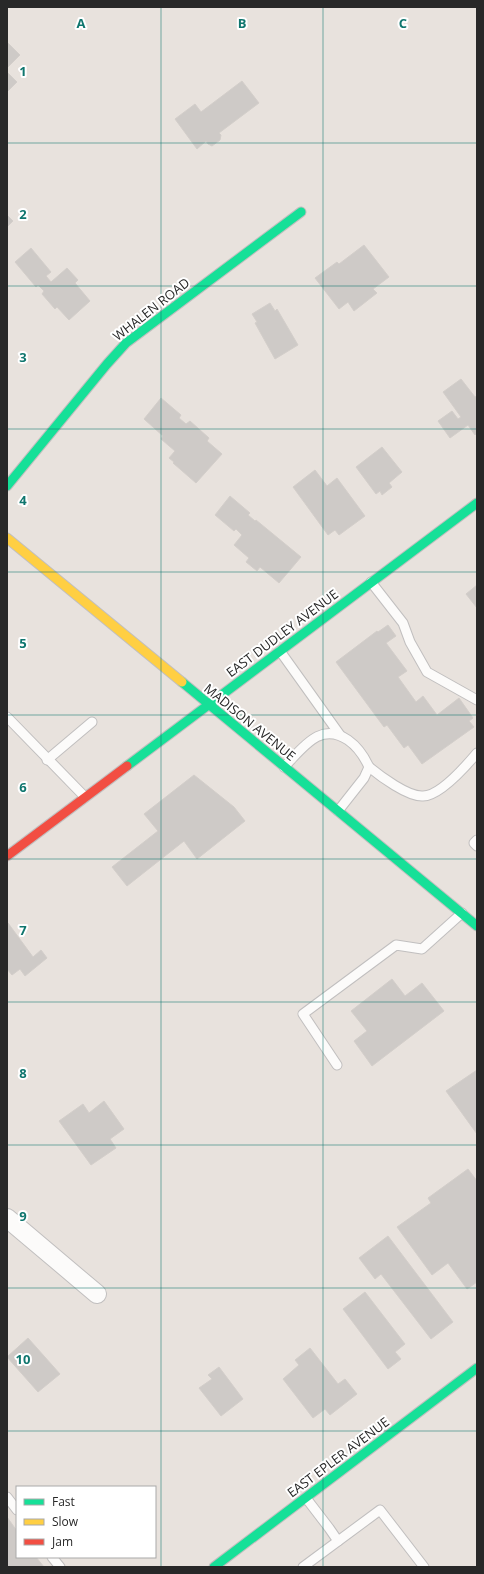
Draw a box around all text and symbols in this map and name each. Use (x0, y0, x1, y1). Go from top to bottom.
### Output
text: A (77, 14, 86, 32)
text: B (238, 14, 247, 32)
text: C (399, 14, 407, 32)
text: 1 (19, 62, 27, 80)
text: 2 (19, 205, 27, 223)
street label: WHALEN ROAD (109, 273, 193, 345)
text: 3 (19, 348, 27, 366)
text: 4 (19, 491, 27, 509)
street label: EAST DUDLEY AVENUE (222, 585, 342, 681)
text: 5 (19, 634, 27, 652)
street label: MADISON AVENUE (200, 679, 300, 765)
text: 6 (19, 778, 27, 796)
text: 7 (19, 921, 27, 939)
text: 8 (19, 1064, 27, 1082)
text: 9 (19, 1207, 27, 1225)
text: 10 (16, 1350, 30, 1368)
street label: EAST EPLER AVENUE (283, 1413, 393, 1501)
legend (16, 1486, 156, 1558)
text: Fast (52, 1493, 75, 1510)
text: Slow (52, 1513, 79, 1530)
text: Jam (51, 1533, 73, 1550)

